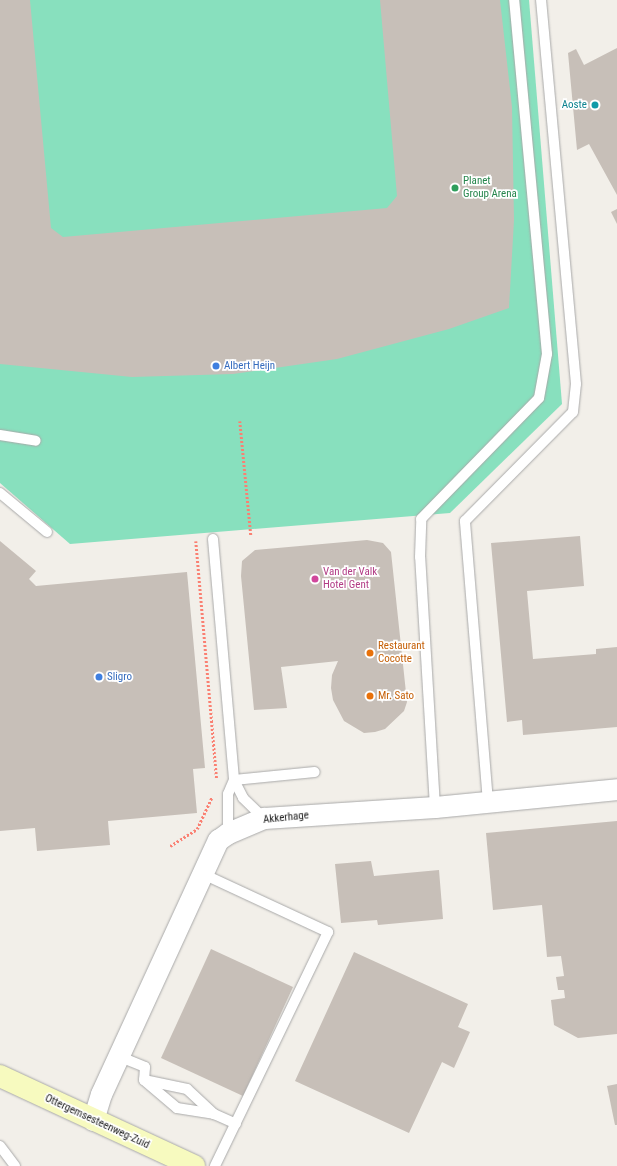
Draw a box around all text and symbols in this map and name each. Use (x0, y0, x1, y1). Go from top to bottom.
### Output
place label: Aoste (562, 98, 587, 112)
marker: Aoste (590, 100, 600, 110)
place label: Planet Group Arena (463, 175, 517, 201)
marker: Planet Group Arena (450, 183, 460, 193)
place label: Albert Heijn (224, 359, 275, 373)
marker: Albert Heijn (211, 361, 221, 371)
place label: Van der Valk Hotel Gent (323, 566, 377, 592)
marker: Van der Valk Hotel Gent (310, 574, 320, 584)
place label: Restaurant Cocotte (378, 640, 425, 666)
marker: Restaurant Cocotte (365, 648, 375, 658)
place label: Sligro (107, 670, 132, 684)
marker: Sligro (94, 672, 104, 682)
place label: Mr. Sato (378, 689, 414, 703)
marker: Mr. Sato (365, 691, 375, 701)
street label: Akkerhage (263, 809, 309, 827)
street label: Ottergemsesteenweg-Zuid (43, 1092, 151, 1152)

